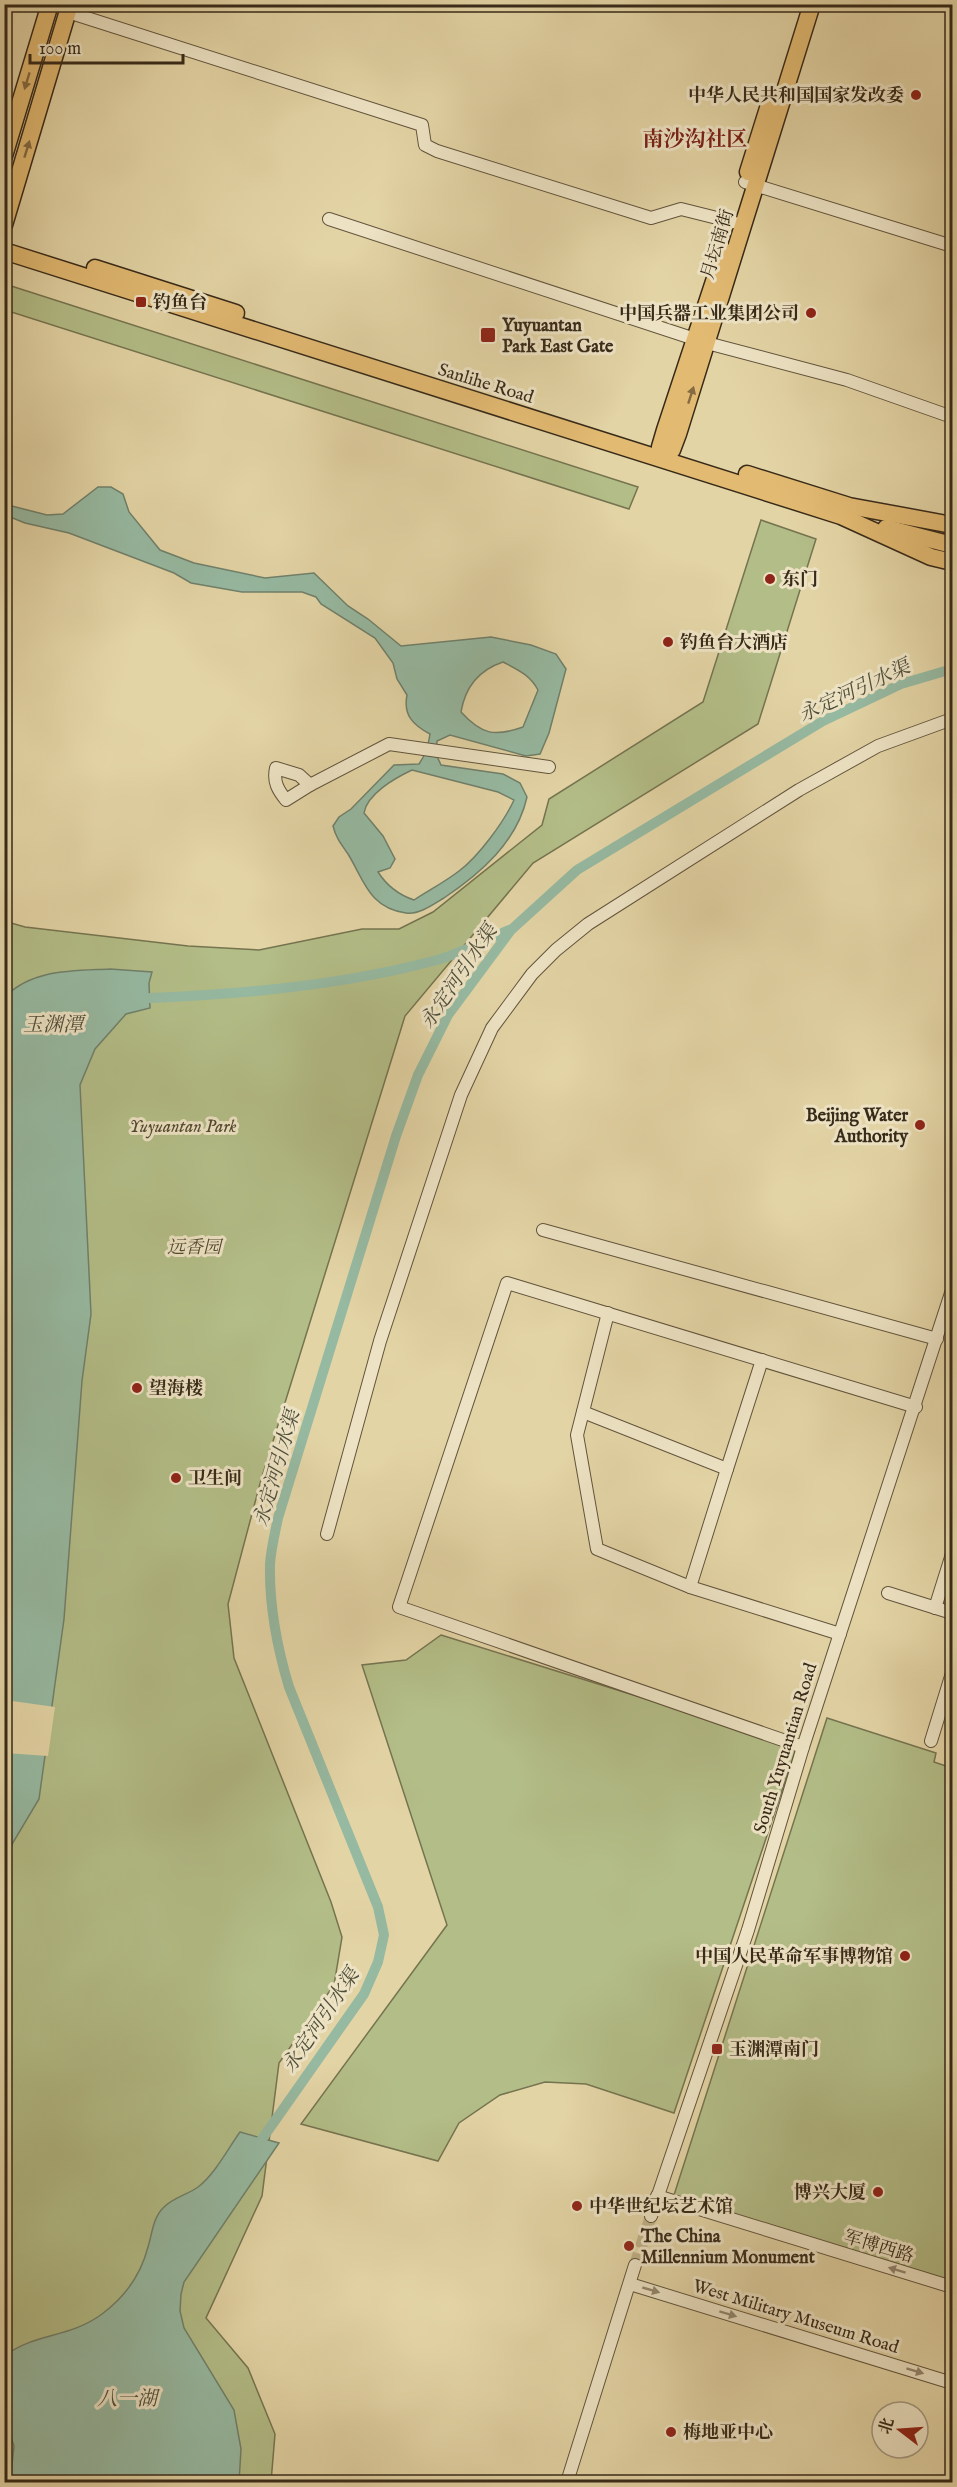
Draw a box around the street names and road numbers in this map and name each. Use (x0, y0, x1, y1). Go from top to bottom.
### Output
street label: 月坛南街 (697, 207, 740, 282)
street label: Sanlihe Road (435, 359, 537, 410)
street label: South Yuyuantian Road (750, 1660, 823, 1837)
street label: 军博西路 (841, 2226, 916, 2269)
street label: West Military Museum Road (690, 2275, 902, 2360)

